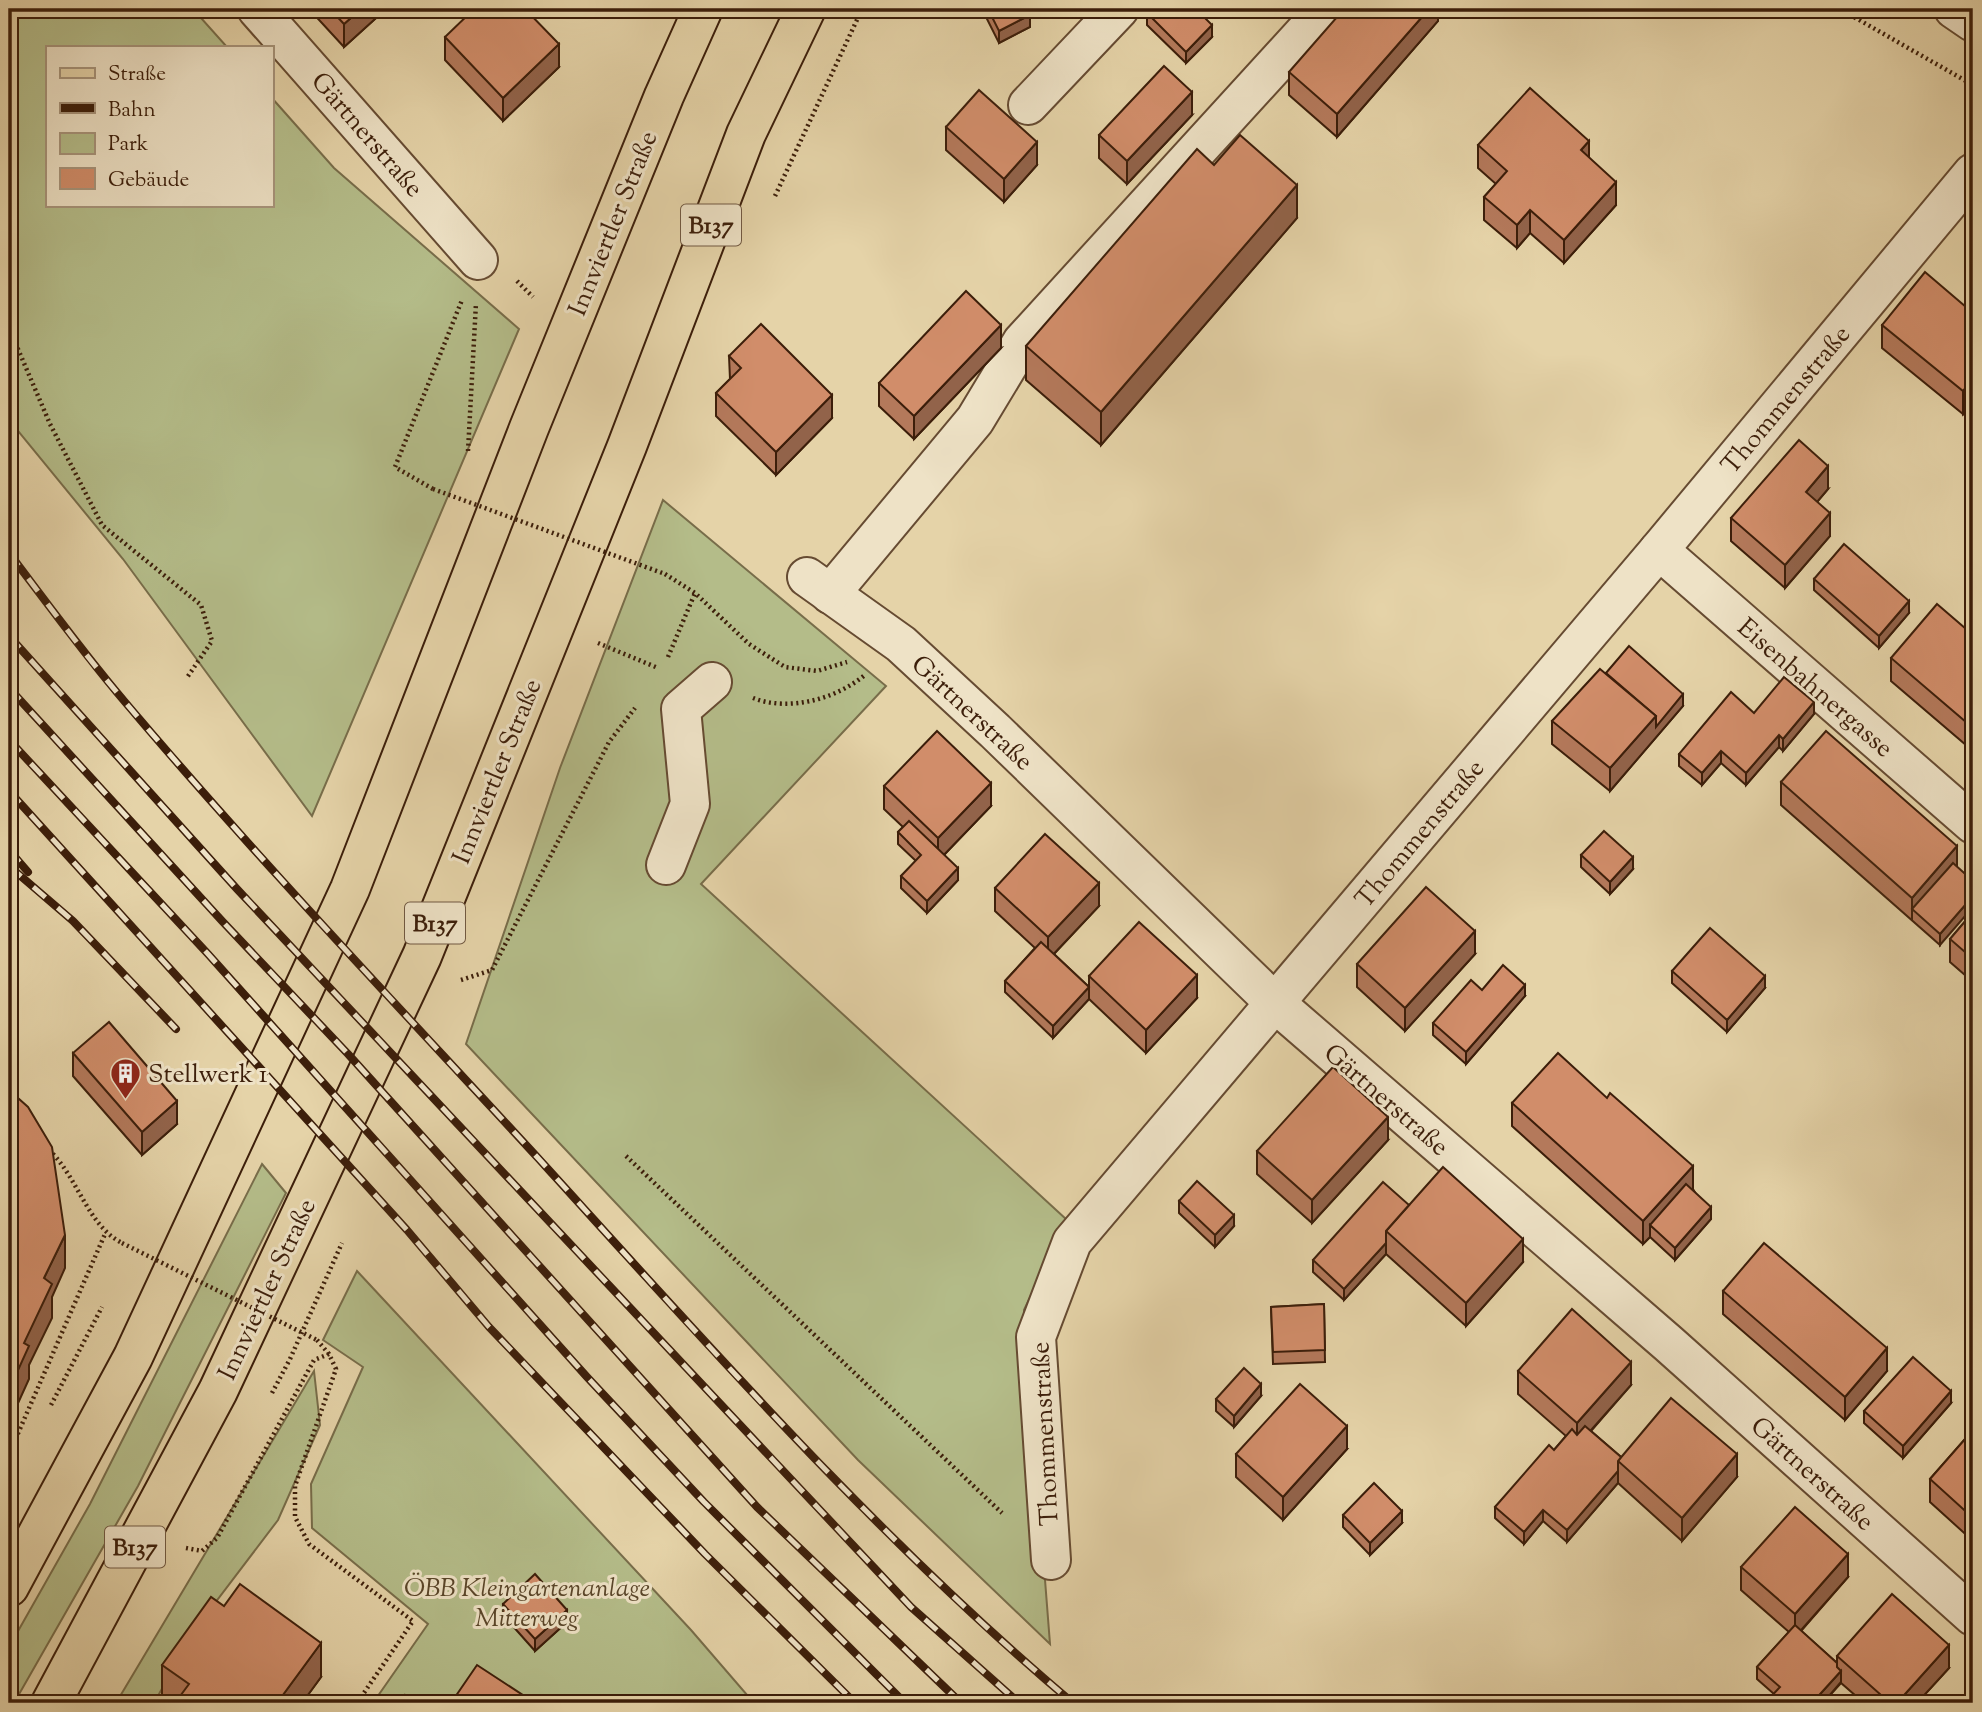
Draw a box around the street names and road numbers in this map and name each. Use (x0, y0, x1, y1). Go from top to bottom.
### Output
street label: Gärtnerstraße (301, 65, 431, 206)
street label: Innviertler Straße (560, 126, 668, 322)
road number: B137 (681, 205, 741, 246)
street label: Thommenstraße (1713, 318, 1860, 483)
street label: Eisenbahnergasse (1728, 611, 1901, 767)
street label: Gärtnerstraße (902, 647, 1041, 780)
street label: Innviertler Straße (444, 674, 552, 870)
street label: Thommenstraße (1347, 752, 1494, 917)
road number: B137 (405, 903, 465, 944)
street label: Gärtnerstraße (1315, 1036, 1456, 1166)
street label: Innviertler Straße (210, 1193, 327, 1387)
street label: Thommenstraße (1023, 1341, 1070, 1527)
street label: Gärtnerstraße (1741, 1409, 1881, 1541)
road number: B137 (105, 1526, 165, 1568)

